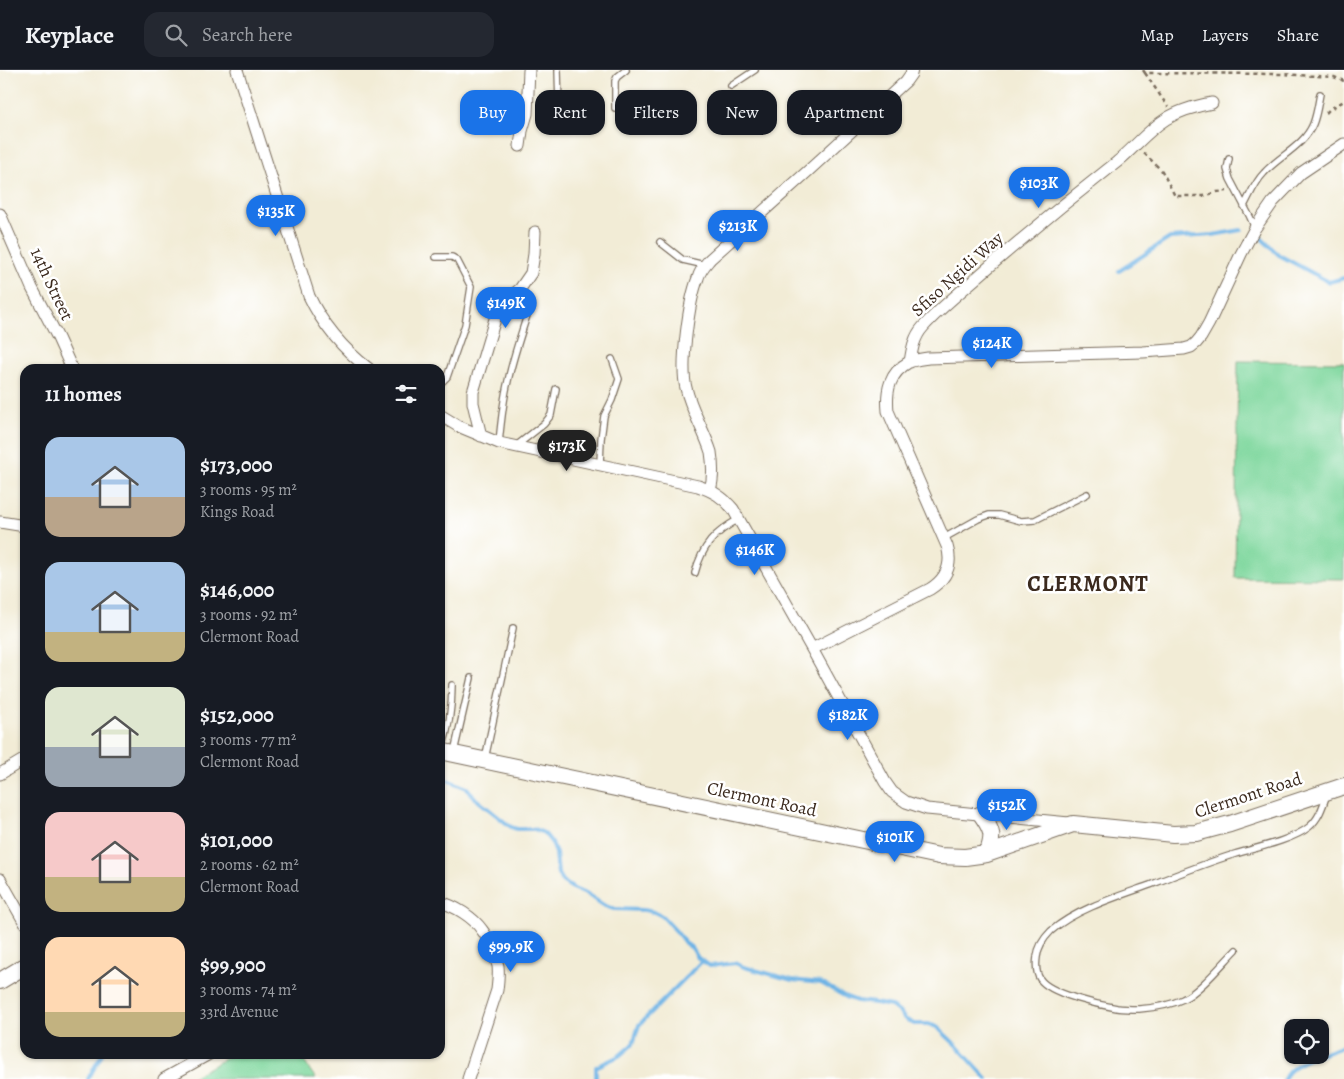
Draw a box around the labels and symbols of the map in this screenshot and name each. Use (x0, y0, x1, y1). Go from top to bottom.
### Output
pin: $103K (1004, 166, 1074, 209)
pin: $135K (241, 194, 311, 237)
pin: $213K (703, 210, 773, 252)
street label: Sfiso Ngidi Way (906, 226, 1009, 322)
street label: 14th Street (25, 244, 79, 324)
pin: $149K (471, 286, 541, 329)
pin: $124K (957, 326, 1027, 369)
pin: $173K (532, 430, 602, 472)
pin: $146K (720, 534, 790, 576)
district label: CLERMONT (1027, 569, 1149, 599)
pin: $182K (813, 698, 883, 741)
street label: Clermont Road (1191, 766, 1305, 824)
street label: Clermont Road (705, 776, 819, 822)
pin: $152K (972, 788, 1042, 831)
pin: $101K (860, 820, 930, 863)
pin: $99.9K (470, 930, 552, 973)

